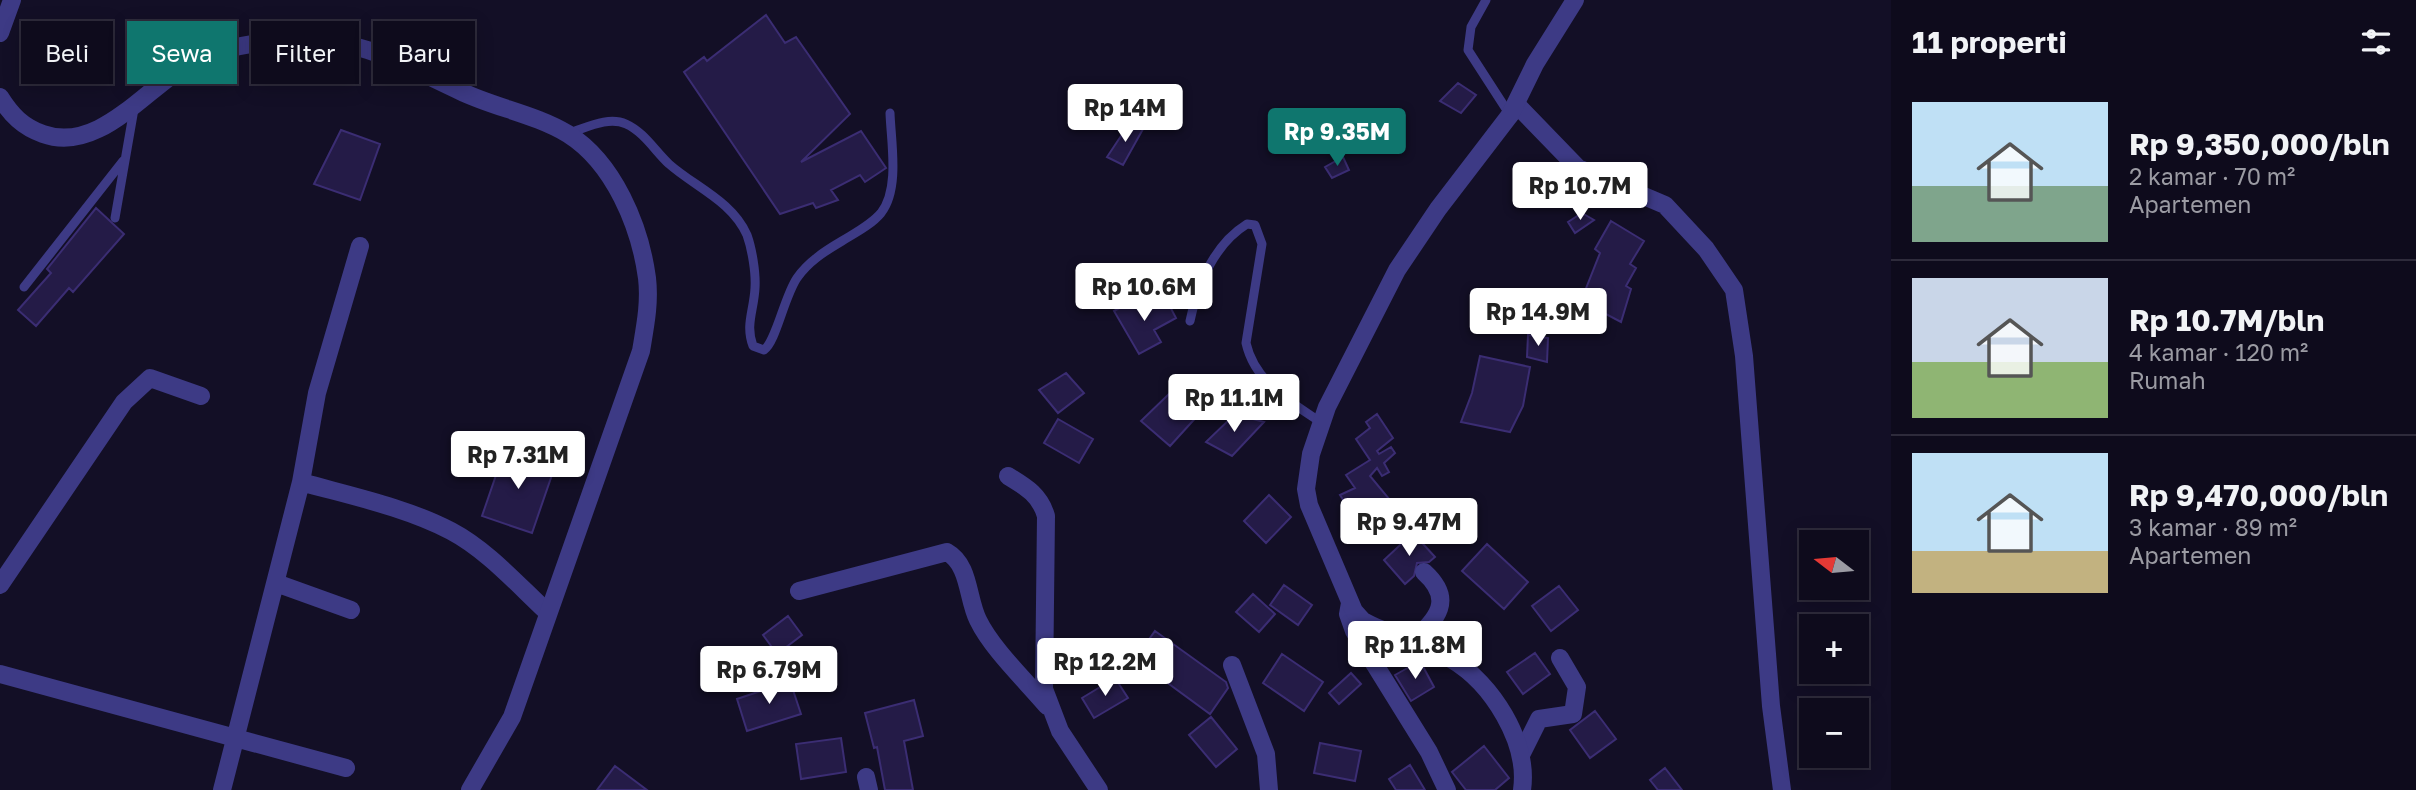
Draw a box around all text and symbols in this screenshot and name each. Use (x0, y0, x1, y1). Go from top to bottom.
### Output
chip: Beli (21, 21, 113, 84)
chip: Sewa (127, 21, 237, 84)
chip: Filter (251, 21, 359, 84)
chip: Baru (373, 21, 475, 84)
icon: filters (2357, 23, 2395, 61)
text: 11 properti (1912, 24, 2067, 60)
pin: Rp 14M (1068, 85, 1182, 144)
text: Rp 14M (1084, 93, 1166, 121)
pin: Rp 9.35M (1265, 108, 1409, 168)
text: Rp 9.35M (1284, 117, 1390, 145)
text: Rp 9,350,000/bln (2129, 126, 2390, 162)
icon: home (1968, 130, 2052, 214)
pin: Rp 10.7M (1508, 162, 1652, 222)
text: 2 kamar · 70 m² (2129, 162, 2295, 190)
text: Rp 10.7M (1528, 171, 1632, 199)
text: Apartemen (2129, 190, 2251, 218)
pin: Rp 10.6M (1072, 264, 1216, 323)
text: Rp 10.6M (1091, 272, 1197, 300)
pin: Rp 14.9M (1466, 288, 1610, 348)
text: Rp 14.9M (1486, 297, 1590, 325)
text: Rp 10.7M/bln (2129, 302, 2324, 338)
icon: home (1968, 306, 2052, 390)
text: 4 kamar · 120 m² (2129, 338, 2308, 366)
text: Rumah (2129, 366, 2206, 394)
pin: Rp 11.1M (1162, 374, 1306, 434)
text: Rp 11.1M (1184, 383, 1284, 411)
pin: Rp 7.31M (446, 432, 590, 491)
text: Rp 7.31M (467, 440, 569, 468)
text: Rp 9,470,000/bln (2129, 477, 2388, 513)
icon: home (1968, 481, 2052, 565)
pin: Rp 9.47M (1337, 498, 1481, 558)
text: Rp 9.47M (1356, 507, 1462, 535)
text: 3 kamar · 89 m² (2129, 513, 2297, 541)
north arrow (1799, 530, 1869, 600)
map controls (1799, 530, 1869, 768)
text: Apartemen (2129, 541, 2251, 569)
button: + (1799, 614, 1869, 684)
pin: Rp 11.8M (1343, 622, 1487, 681)
text: Rp 11.8M (1364, 630, 1466, 658)
pin: Rp 12.2M (1033, 638, 1177, 698)
pin: Rp 6.79M (697, 646, 841, 706)
text: Rp 12.2M (1053, 647, 1157, 675)
text: Rp 6.79M (716, 655, 822, 683)
button: − (1799, 698, 1869, 768)

